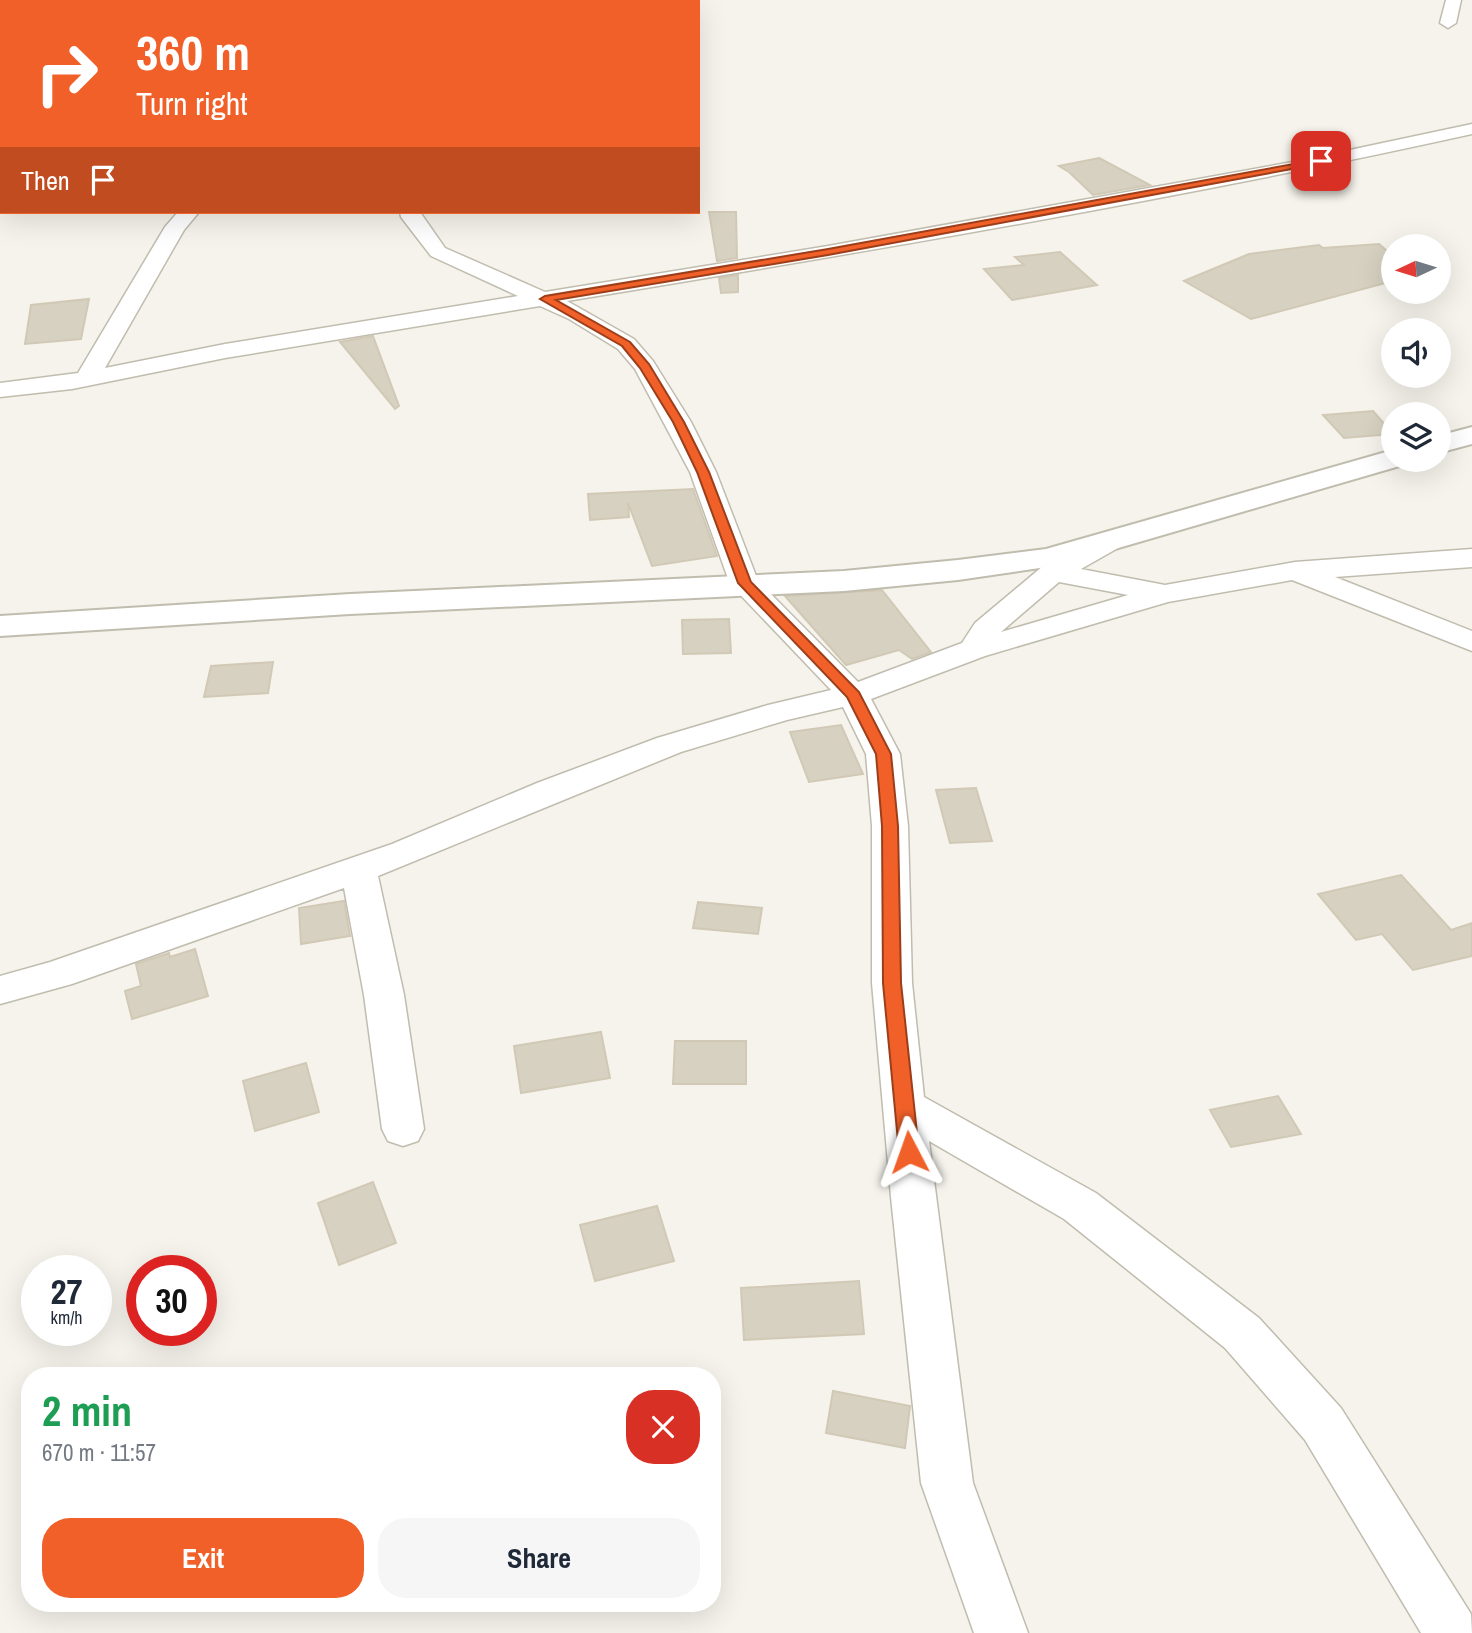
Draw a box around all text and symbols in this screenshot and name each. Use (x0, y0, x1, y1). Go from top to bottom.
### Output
text: 360 m (136, 19, 250, 85)
icon: right (21, 28, 112, 119)
text: Turn right (136, 82, 248, 125)
pin (1291, 131, 1351, 191)
icon: arrive (1302, 142, 1340, 180)
icon: arrive (84, 161, 122, 199)
text: Then (21, 163, 70, 198)
north arrow (1381, 234, 1451, 304)
map controls (1381, 234, 1451, 472)
button: sound (1381, 318, 1451, 388)
button: layers (1381, 402, 1451, 472)
position arrow (872, 1115, 946, 1189)
speed limit sign: 30 (126, 1255, 217, 1346)
text: 27 (51, 1268, 82, 1315)
text: km/h (51, 1305, 83, 1330)
text: 2 min (42, 1383, 132, 1439)
button: close (626, 1390, 700, 1464)
text: 670 m · 11:57 (42, 1437, 156, 1468)
button: Exit (42, 1518, 364, 1598)
button: Share (378, 1518, 700, 1598)

